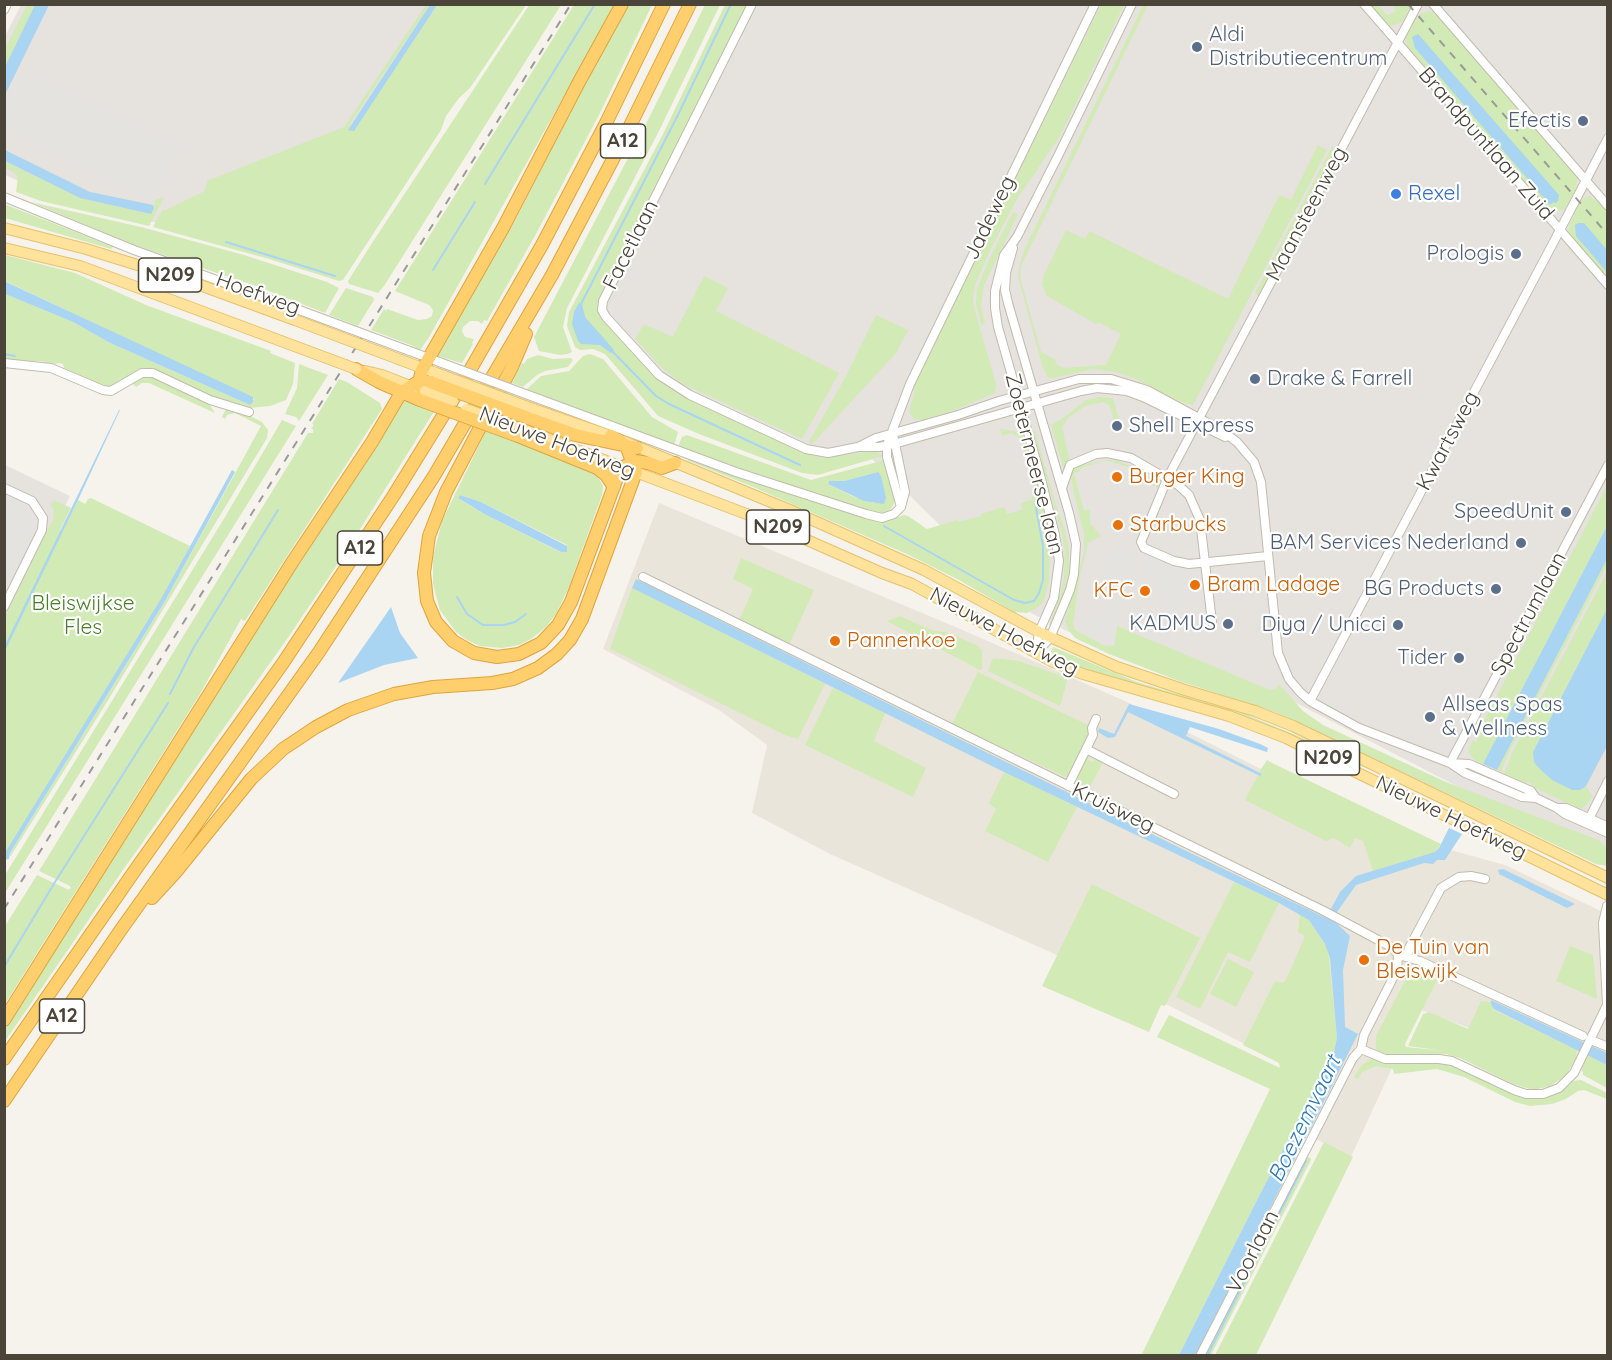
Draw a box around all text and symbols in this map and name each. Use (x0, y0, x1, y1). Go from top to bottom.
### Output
place label: Aldi Distributiecentrum (1209, 22, 1387, 72)
marker: Aldi Distributiecentrum (1190, 40, 1204, 54)
street label: Brandpuntlaan Zuid (1413, 63, 1559, 225)
place label: Efectis (1508, 108, 1571, 134)
marker: Efectis (1576, 114, 1590, 128)
road number: A12 (600, 124, 646, 158)
street label: Maansteenweg (1261, 143, 1353, 285)
street label: Jadeweg (959, 172, 1021, 264)
place label: Rexel (1408, 181, 1460, 207)
marker: Rexel (1389, 187, 1403, 201)
street label: Facetlaan (598, 196, 664, 294)
place label: Prologis (1426, 241, 1504, 267)
marker: Prologis (1509, 247, 1523, 261)
road number: N209 (138, 258, 201, 292)
street label: Hoefweg (212, 267, 304, 321)
place label: Drake & Farrell (1267, 366, 1412, 392)
street label: Zoetermeerse laan (999, 371, 1069, 557)
marker: Drake & Farrell (1248, 372, 1262, 386)
street label: Kwartsweg (1411, 387, 1485, 495)
street label: Nieuwe Hoefweg (476, 402, 638, 484)
place label: Shell Express (1129, 413, 1254, 439)
marker: Shell Express (1110, 419, 1124, 433)
place label: Burger King (1129, 464, 1245, 490)
marker: Burger King (1110, 470, 1124, 484)
place label: SpeedUnit (1454, 499, 1554, 525)
marker: SpeedUnit (1559, 505, 1573, 519)
road number: N209 (746, 510, 810, 544)
place label: Starbucks (1130, 512, 1226, 538)
marker: Starbucks (1111, 518, 1125, 532)
place label: BAM Services Nederland (1270, 530, 1509, 556)
road number: A12 (338, 531, 382, 565)
marker: BAM Services Nederland (1514, 536, 1528, 550)
street label: Spectrumlaan (1486, 548, 1572, 680)
place label: Bram Ladage (1207, 572, 1340, 598)
place label: BG Products (1364, 576, 1484, 602)
place label: KFC (1093, 578, 1133, 604)
marker: Bram Ladage (1188, 578, 1202, 592)
street label: Nieuwe Hoefweg (925, 582, 1083, 682)
marker: BG Products (1489, 582, 1503, 596)
marker: KFC (1138, 584, 1152, 598)
park label: Bleiswijkse Fles (31, 591, 135, 641)
place label: KADMUS (1129, 611, 1216, 637)
place label: Diya / Unicci (1261, 612, 1386, 638)
marker: KADMUS (1221, 617, 1235, 631)
marker: Diya / Unicci (1391, 618, 1405, 632)
place label: Pannenkoe (847, 628, 956, 654)
marker: Pannenkoe (828, 634, 842, 648)
place label: Tider (1397, 645, 1447, 671)
marker: Tider (1452, 651, 1466, 665)
place label: Allseas Spas & Wellness (1442, 692, 1562, 742)
marker: Allseas Spas & Wellness (1423, 710, 1437, 724)
road number: N209 (1296, 741, 1360, 775)
street label: Nieuwe Hoefweg (1371, 771, 1531, 865)
street label: Kruisweg (1067, 777, 1159, 839)
place label: De Tuin van Bleiswijk (1376, 935, 1489, 985)
marker: De Tuin van Bleiswijk (1357, 953, 1371, 967)
road number: A12 (40, 999, 84, 1033)
water label: Boezemvaart (1263, 1052, 1347, 1186)
street label: Voorlaan (1221, 1206, 1285, 1298)

